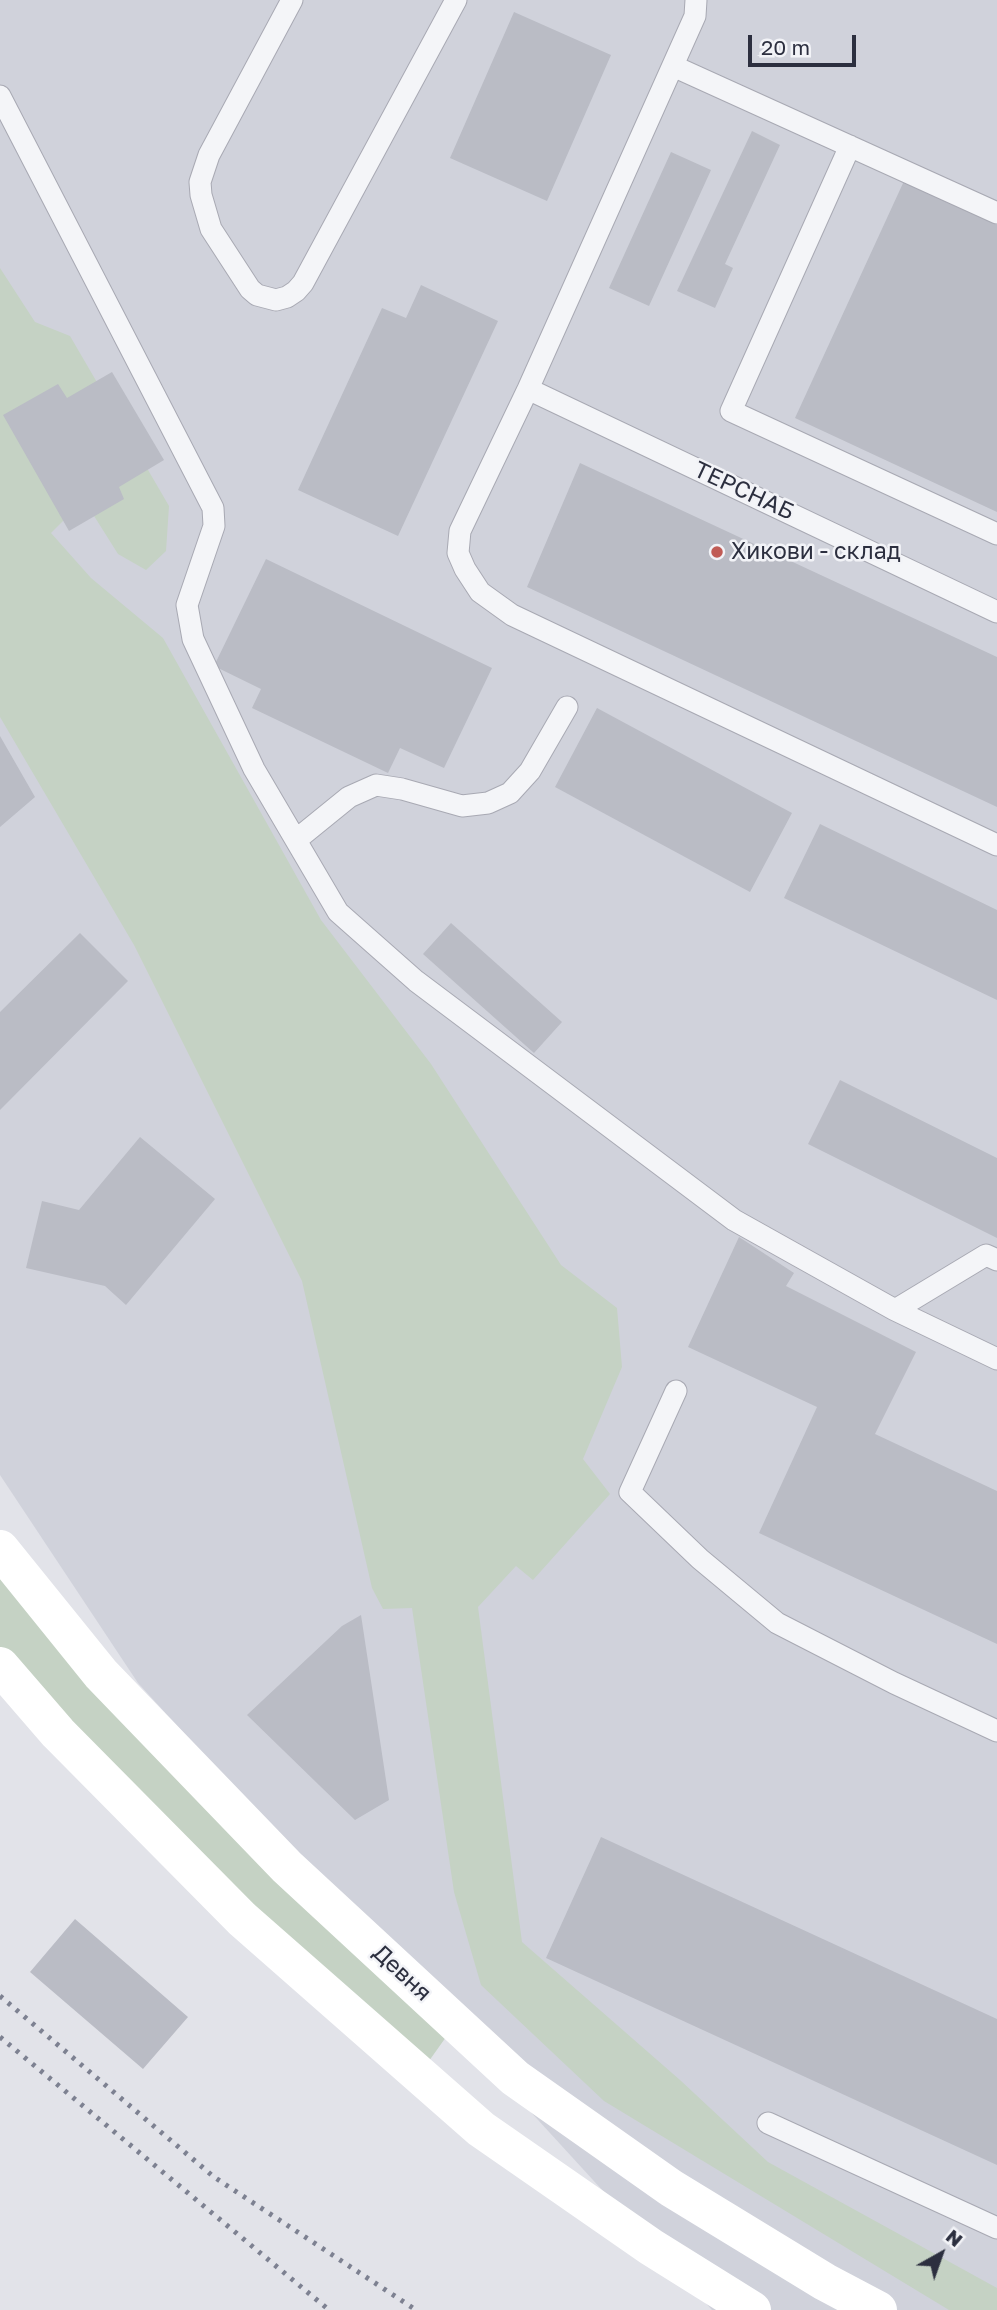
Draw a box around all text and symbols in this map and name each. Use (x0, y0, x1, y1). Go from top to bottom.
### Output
scale bar (752, 21, 860, 65)
text: 20 m (761, 34, 810, 60)
street label: ТЕРСНАБ (690, 456, 798, 526)
place label: Хикови - склад (731, 538, 901, 566)
marker: Хикови - склад (709, 544, 725, 560)
street label: Девня (367, 1939, 437, 2007)
north arrow (906, 2219, 976, 2289)
text: N (942, 2224, 968, 2251)

